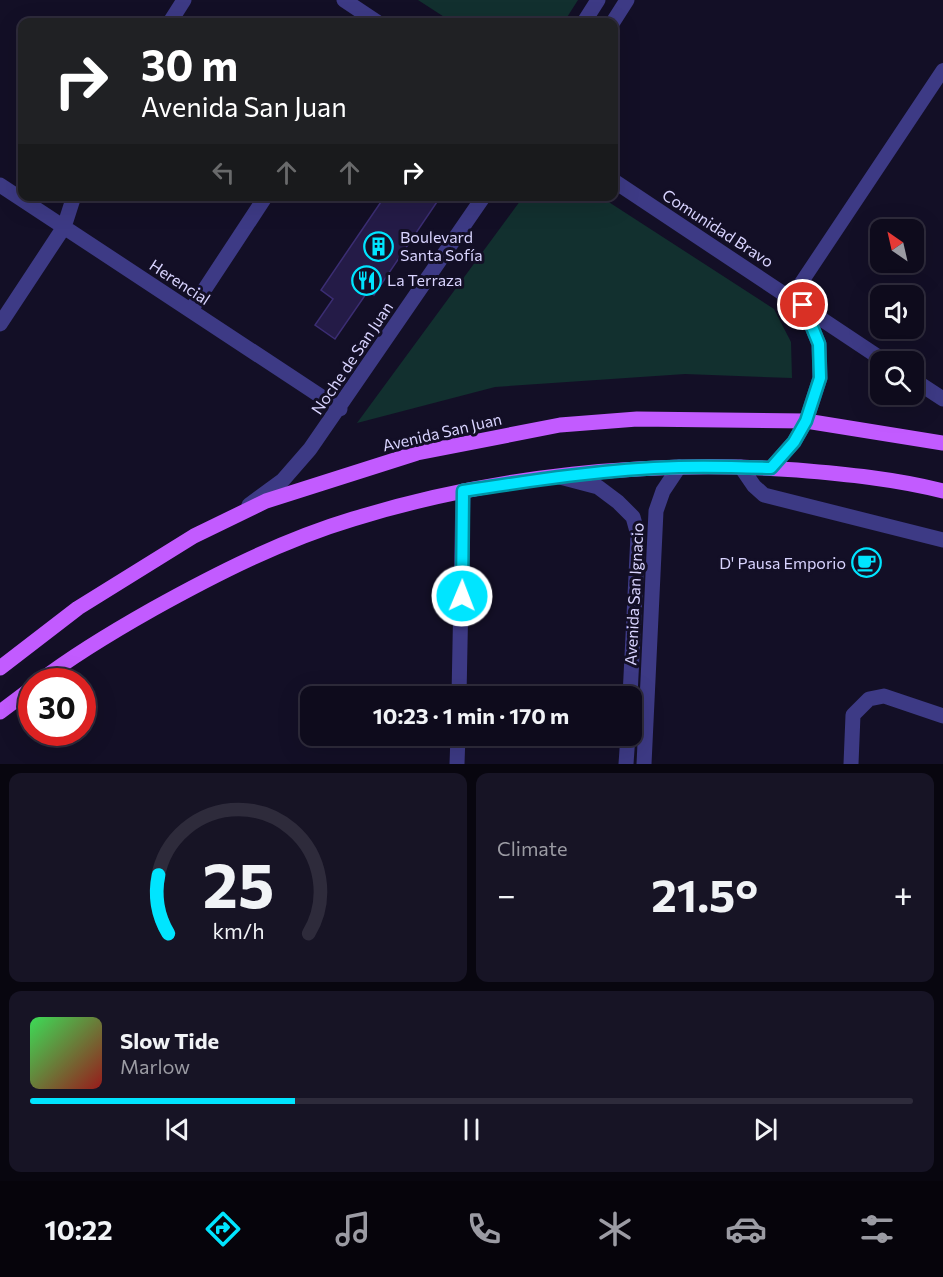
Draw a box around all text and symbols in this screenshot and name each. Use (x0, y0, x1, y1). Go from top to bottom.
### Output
text: 30 m (141, 38, 238, 90)
icon: right (42, 42, 120, 120)
text: Avenida San Juan (141, 90, 347, 123)
icon: left (207, 156, 240, 189)
icon: ahead (270, 156, 303, 189)
icon: ahead (333, 156, 366, 189)
icon: right (396, 156, 429, 189)
street label: Comunidad Bravo (659, 185, 777, 271)
north arrow (870, 219, 924, 273)
map controls (870, 219, 924, 405)
place label: Boulevard Santa Sofía (400, 227, 483, 264)
building icon: Boulevard Santa Sofía (363, 230, 395, 262)
street label: Herencial (146, 255, 214, 308)
restaurant icon: La Terraza (350, 264, 382, 296)
place label: La Terraza (387, 270, 462, 289)
pin (777, 279, 828, 330)
button: sound (870, 285, 924, 339)
icon: arrive (786, 288, 819, 321)
street label: Noche de San Juan (307, 298, 396, 418)
button: search (870, 351, 924, 405)
street label: Avenida San Juan (380, 409, 503, 454)
street label: Avenida San Ignacio (620, 522, 647, 666)
cafe icon: D' Pausa Emporio (851, 547, 883, 579)
place label: D' Pausa Emporio (719, 553, 846, 572)
position arrow (430, 564, 494, 628)
speed limit sign: 30 (18, 668, 96, 746)
text: 10:23 · 1 min · 170 m (373, 702, 569, 729)
text: Climate (497, 836, 567, 860)
text: 25 (202, 845, 274, 921)
text: 21.5° (651, 866, 758, 921)
text: − (497, 873, 516, 914)
text: + (894, 873, 913, 914)
text: km/h (212, 918, 264, 944)
text: Slow Tide (120, 1027, 219, 1054)
text: Marlow (120, 1054, 190, 1078)
icon: previous (161, 1113, 194, 1146)
icon: pause (455, 1113, 488, 1146)
icon: next (749, 1113, 782, 1146)
icon: directions (202, 1208, 244, 1250)
icon: music (332, 1208, 374, 1250)
icon: phone (463, 1208, 505, 1250)
icon: climate (594, 1208, 636, 1250)
icon: car (725, 1208, 767, 1250)
icon: filters (856, 1208, 898, 1250)
text: 10:22 (44, 1213, 113, 1246)

